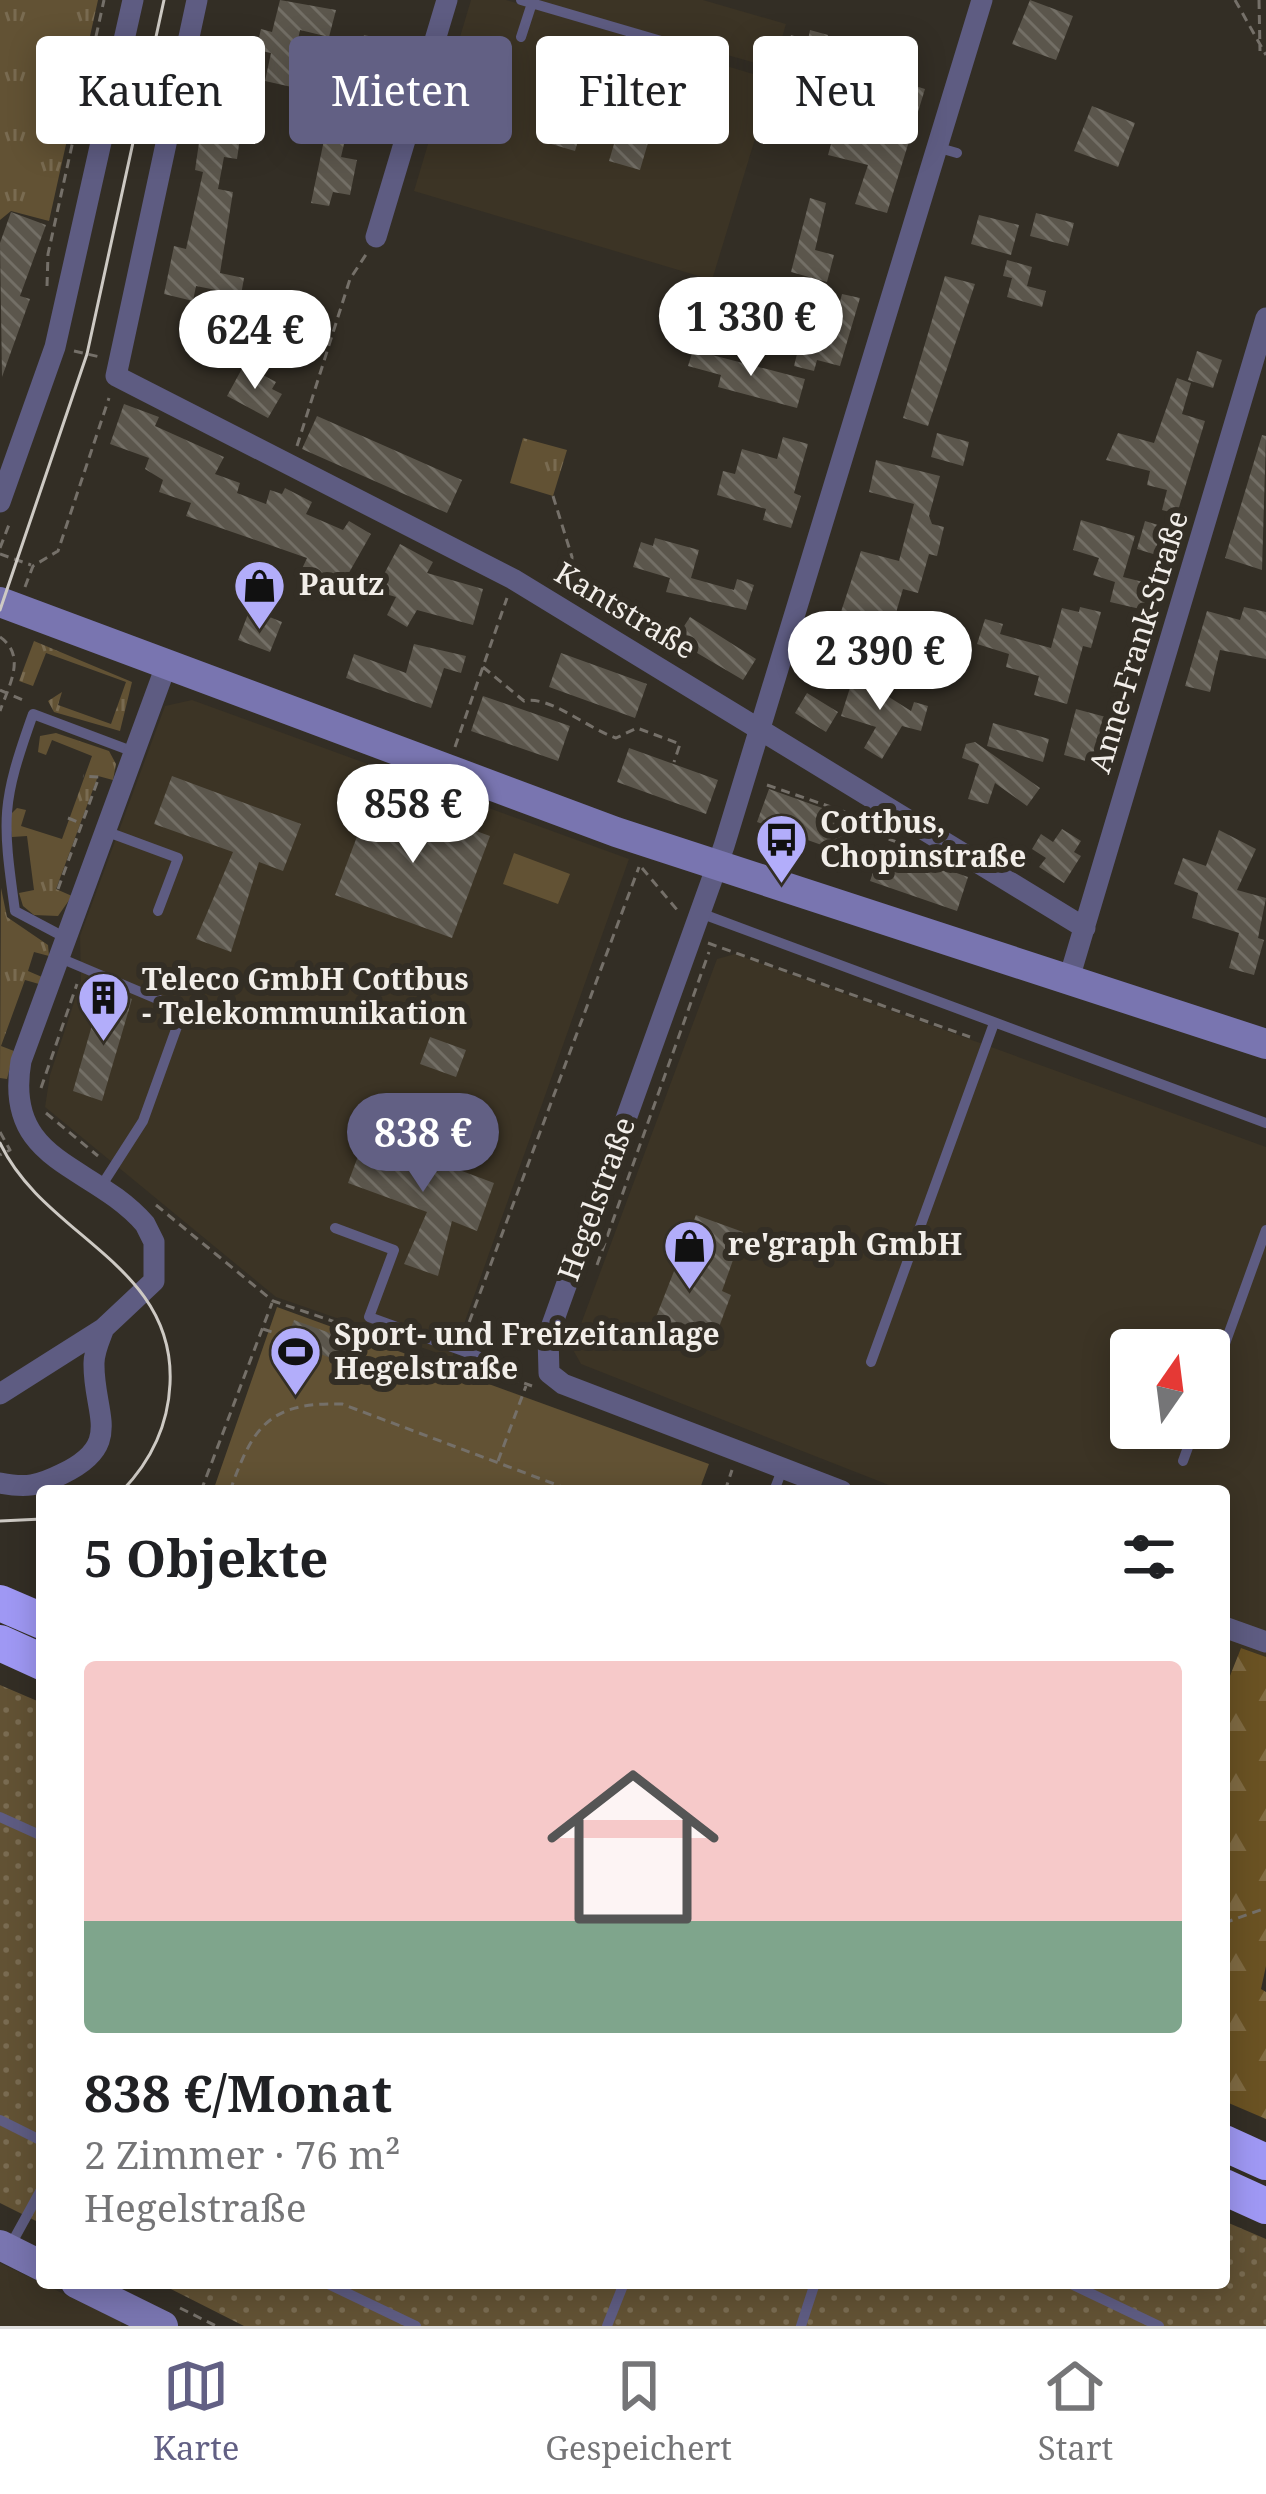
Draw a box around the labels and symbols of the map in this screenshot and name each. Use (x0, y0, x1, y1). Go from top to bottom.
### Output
pin: 1 330 € (640, 277, 862, 379)
pin: 624 € (171, 290, 339, 392)
street label: Anne-Frank-Straße (1078, 505, 1197, 778)
street label: Kantstraße (548, 552, 704, 668)
shop icon: Pautz (232, 557, 288, 631)
place label: Pautz (299, 563, 384, 604)
pin: 2 390 € (769, 611, 991, 713)
pin: 858 € (329, 764, 497, 866)
place label: Cottbus, Chopinstraße (820, 801, 1026, 876)
bus stop icon: Cottbus, Chopinstraße (753, 812, 809, 886)
place label: Teleco GmbH Cottbus - Telekommunikation (142, 958, 469, 1033)
building icon: Teleco GmbH Cottbus - Telekommunikation (75, 969, 131, 1043)
pin: 838 € (339, 1093, 507, 1195)
street label: Hegelstraße (547, 1111, 644, 1286)
shop icon: re'graph GmbH (661, 1217, 717, 1291)
place label: re'graph GmbH (728, 1223, 962, 1264)
place label: Sport- und Freizeitanlage Hegelstraße (334, 1313, 720, 1388)
sports icon: Sport- und Freizeitanlage Hegelstraße (267, 1324, 323, 1398)
north arrow (1110, 1329, 1230, 1449)

